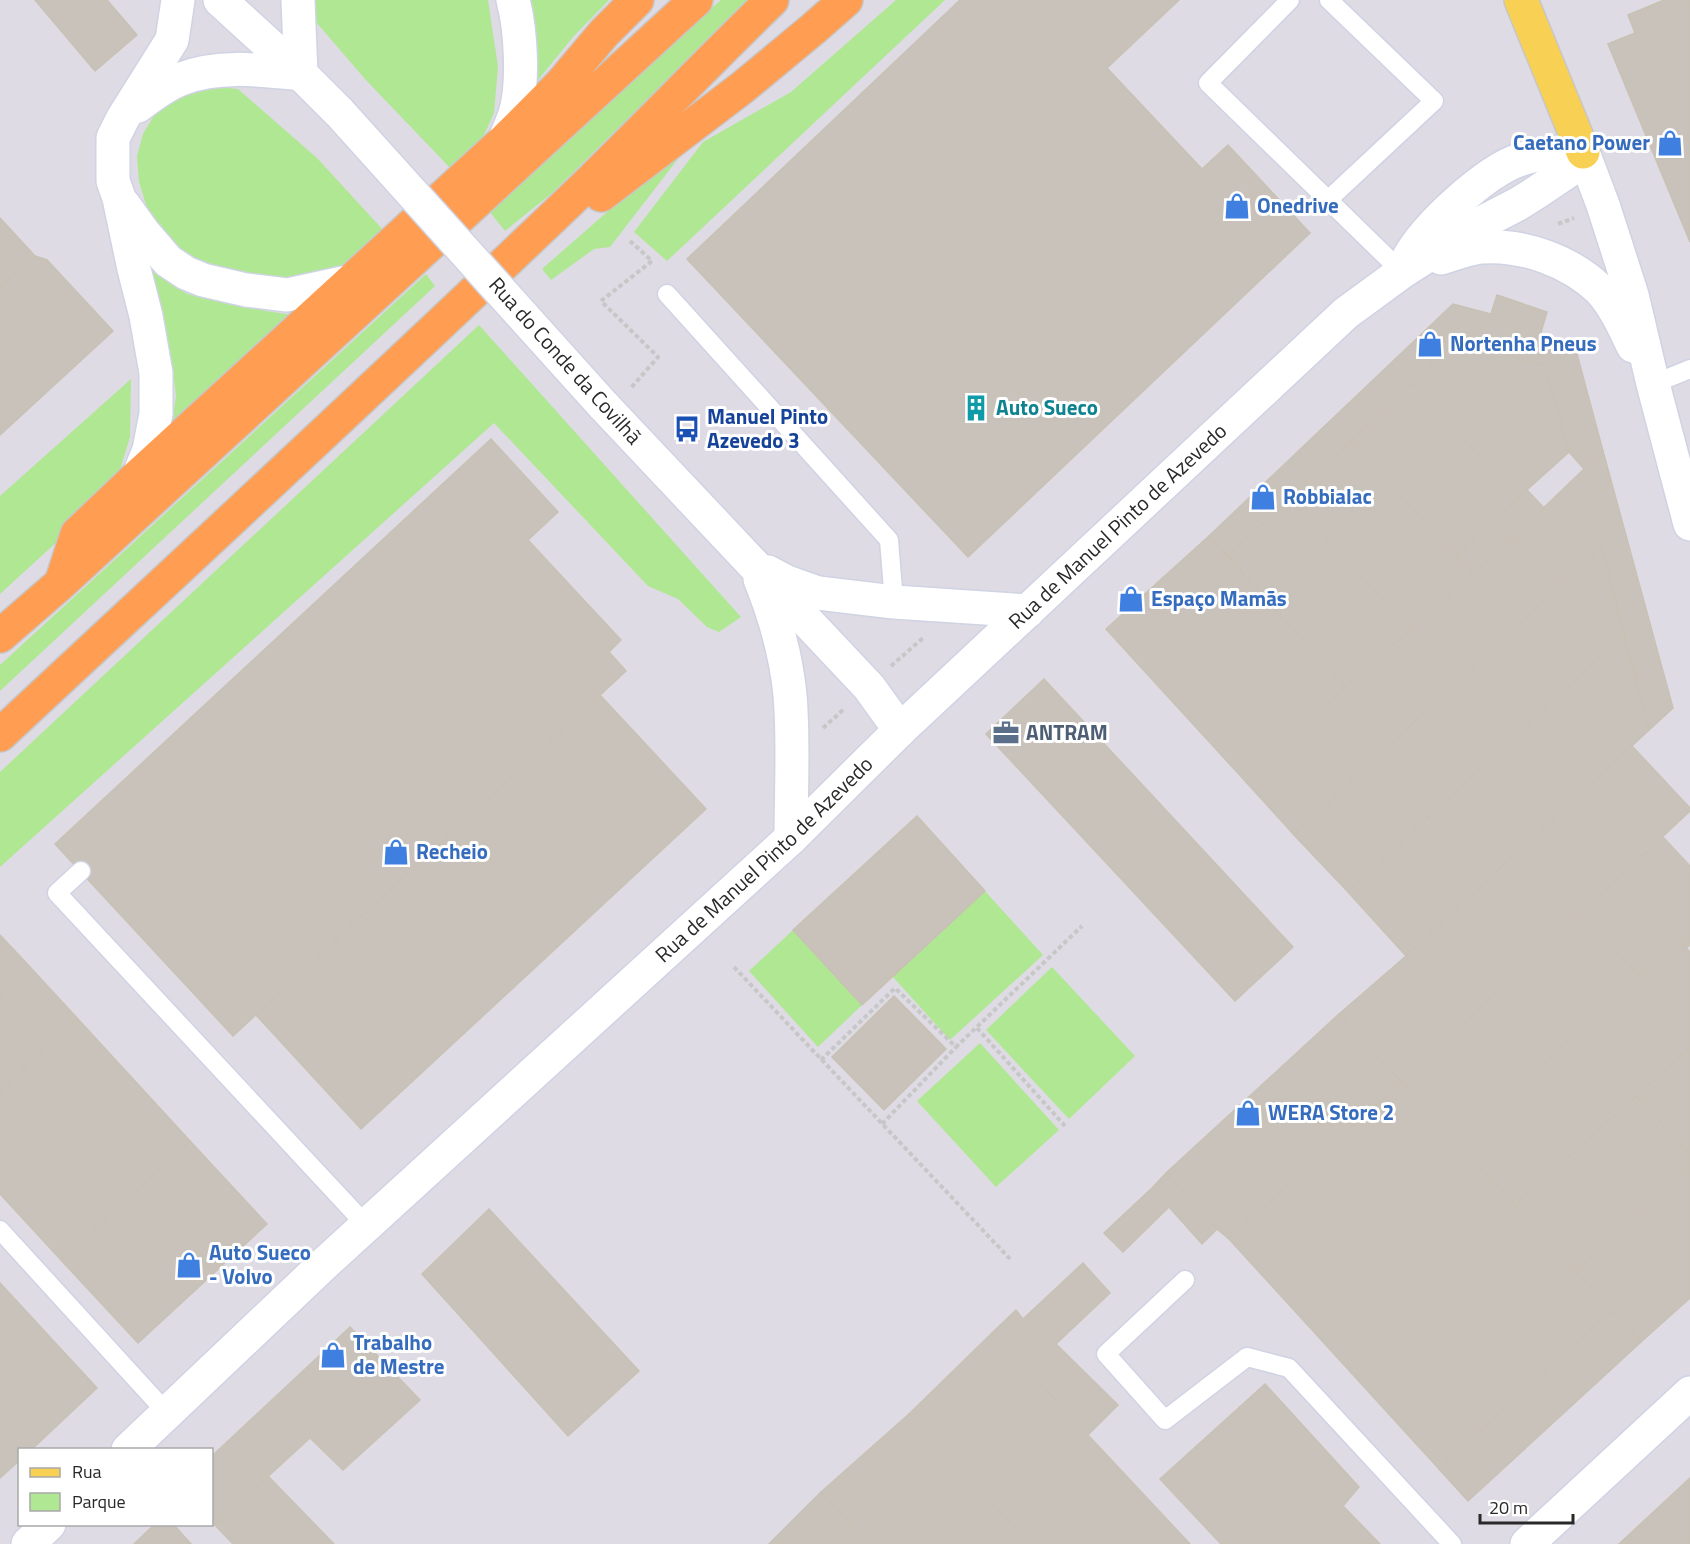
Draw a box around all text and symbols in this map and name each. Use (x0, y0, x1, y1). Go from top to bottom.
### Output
place label: Caetano Power (1513, 126, 1650, 158)
shop icon: Caetano Power (1655, 128, 1685, 158)
place label: Onedrive (1257, 189, 1339, 221)
shop icon: Onedrive (1222, 191, 1252, 221)
street label: Rua do Conde da Covilhã (482, 270, 650, 452)
place label: Nortenha Pneus (1450, 327, 1597, 359)
shop icon: Nortenha Pneus (1415, 329, 1445, 359)
place label: Auto Sueco (996, 391, 1098, 423)
building icon: Auto Sueco (961, 393, 991, 423)
place label: Manuel Pinto Azevedo 3 (707, 400, 828, 456)
bus stop icon: Manuel Pinto Azevedo 3 (672, 414, 702, 444)
street label: Rua de Manuel Pinto de Azevedo (1001, 415, 1234, 636)
place label: Robbialac (1283, 480, 1372, 512)
shop icon: Robbialac (1248, 482, 1278, 512)
place label: Espaço Mamãs (1151, 582, 1287, 614)
shop icon: Espaço Mamãs (1116, 584, 1146, 614)
place label: ANTRAM (1026, 716, 1108, 748)
office icon: ANTRAM (991, 718, 1021, 748)
street label: Rua de Manuel Pinto de Azevedo (647, 748, 880, 970)
place label: Recheio (416, 835, 488, 867)
shop icon: Recheio (381, 837, 411, 867)
place label: WERA Store 2 (1268, 1096, 1394, 1128)
shop icon: WERA Store 2 (1233, 1098, 1263, 1128)
place label: Auto Sueco - Volvo (209, 1236, 311, 1292)
shop icon: Auto Sueco - Volvo (174, 1250, 204, 1280)
place label: Trabalho de Mestre (353, 1326, 445, 1382)
shop icon: Trabalho de Mestre (318, 1340, 348, 1370)
legend (18, 1448, 213, 1526)
text: Rua (72, 1458, 102, 1485)
scale bar (1480, 1487, 1573, 1525)
text: Parque (72, 1488, 126, 1515)
text: 20 m (1489, 1494, 1528, 1521)

